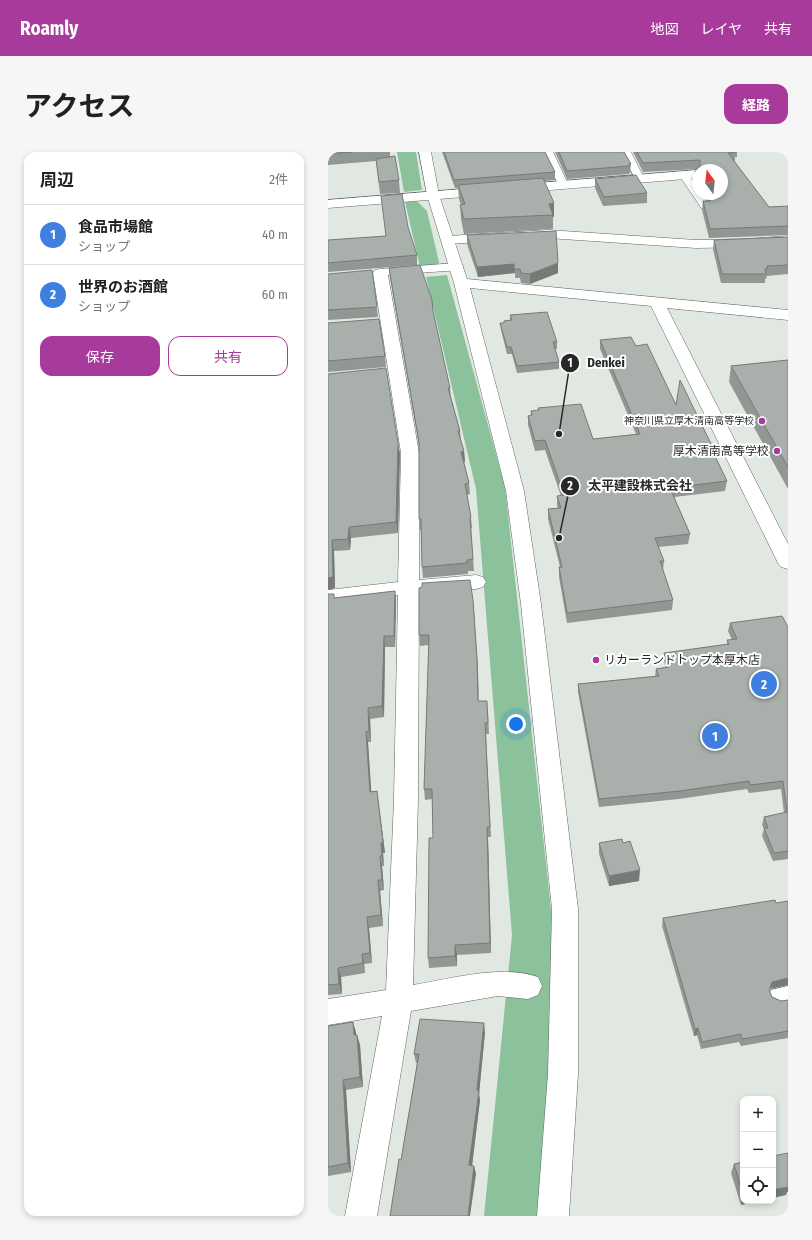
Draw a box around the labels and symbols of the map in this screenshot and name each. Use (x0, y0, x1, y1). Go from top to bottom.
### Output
north arrow (692, 164, 728, 200)
callout: Denkei (560, 350, 633, 375)
text: Denkei (587, 355, 625, 370)
text: 1 (567, 356, 573, 370)
place label: 神奈川県立厚木清南高等学校 (624, 415, 754, 427)
marker: 神奈川県立厚木清南高等学校 (757, 416, 767, 426)
place label: 厚木清南高等学校 (673, 444, 769, 458)
marker: 厚木清南高等学校 (772, 446, 782, 456)
callout: 太平建設株式会社 (560, 473, 700, 498)
text: 太平建設株式会社 (588, 478, 692, 493)
text: 2 (566, 479, 573, 493)
place label: リカーランドトップ本厚木店 (604, 653, 760, 667)
marker: リカーランドトップ本厚木店 (591, 655, 601, 665)
pin: 2 (751, 669, 777, 699)
your location (506, 714, 526, 734)
pin: 1 (702, 721, 728, 751)

